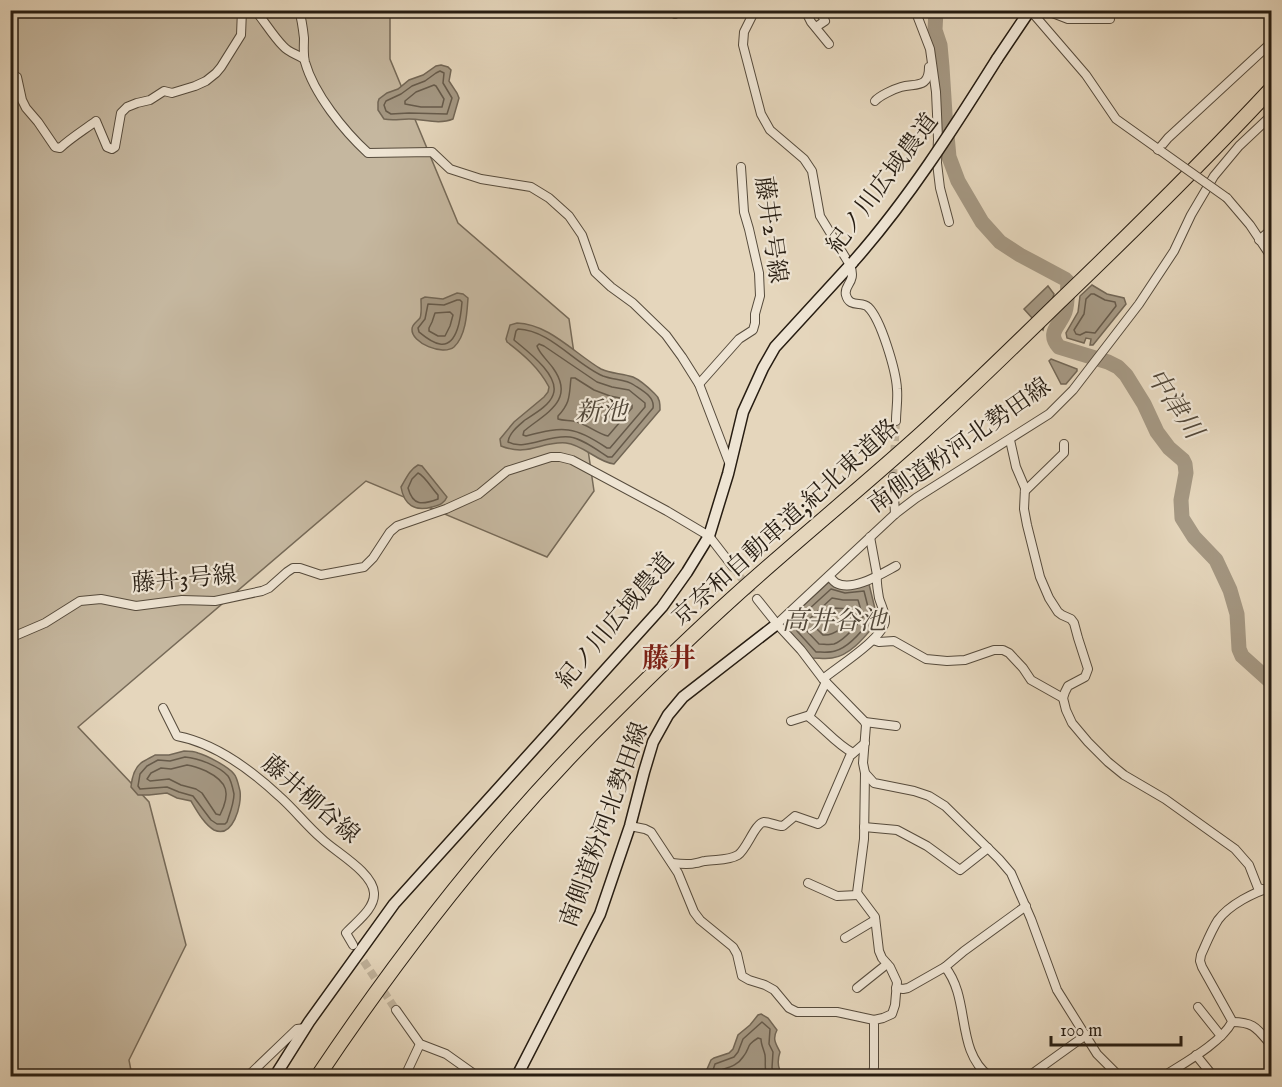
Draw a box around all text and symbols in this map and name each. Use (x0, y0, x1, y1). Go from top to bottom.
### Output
street label: 紀ノ川広域農道 (820, 108, 946, 260)
street label: 藤井2号線 (747, 175, 793, 285)
water label: 中津川 (1139, 362, 1211, 448)
street label: 南側道粉河北勢田線 (863, 371, 1057, 521)
water label: 新池 (575, 396, 630, 429)
street label: 京奈和自動車道;紀北東道路 (666, 413, 906, 633)
street label: 紀ノ川広域農道 (550, 547, 682, 695)
street label: 藤井3号線 (130, 560, 238, 600)
water label: 高井谷池 (782, 605, 889, 638)
district label: 藤井 (642, 643, 696, 677)
street label: 南側道粉河北勢田線 (553, 718, 657, 932)
street label: 藤井柳谷線 (255, 749, 365, 851)
scale bar (1051, 1009, 1182, 1047)
text: 100 m (1060, 1020, 1102, 1043)

